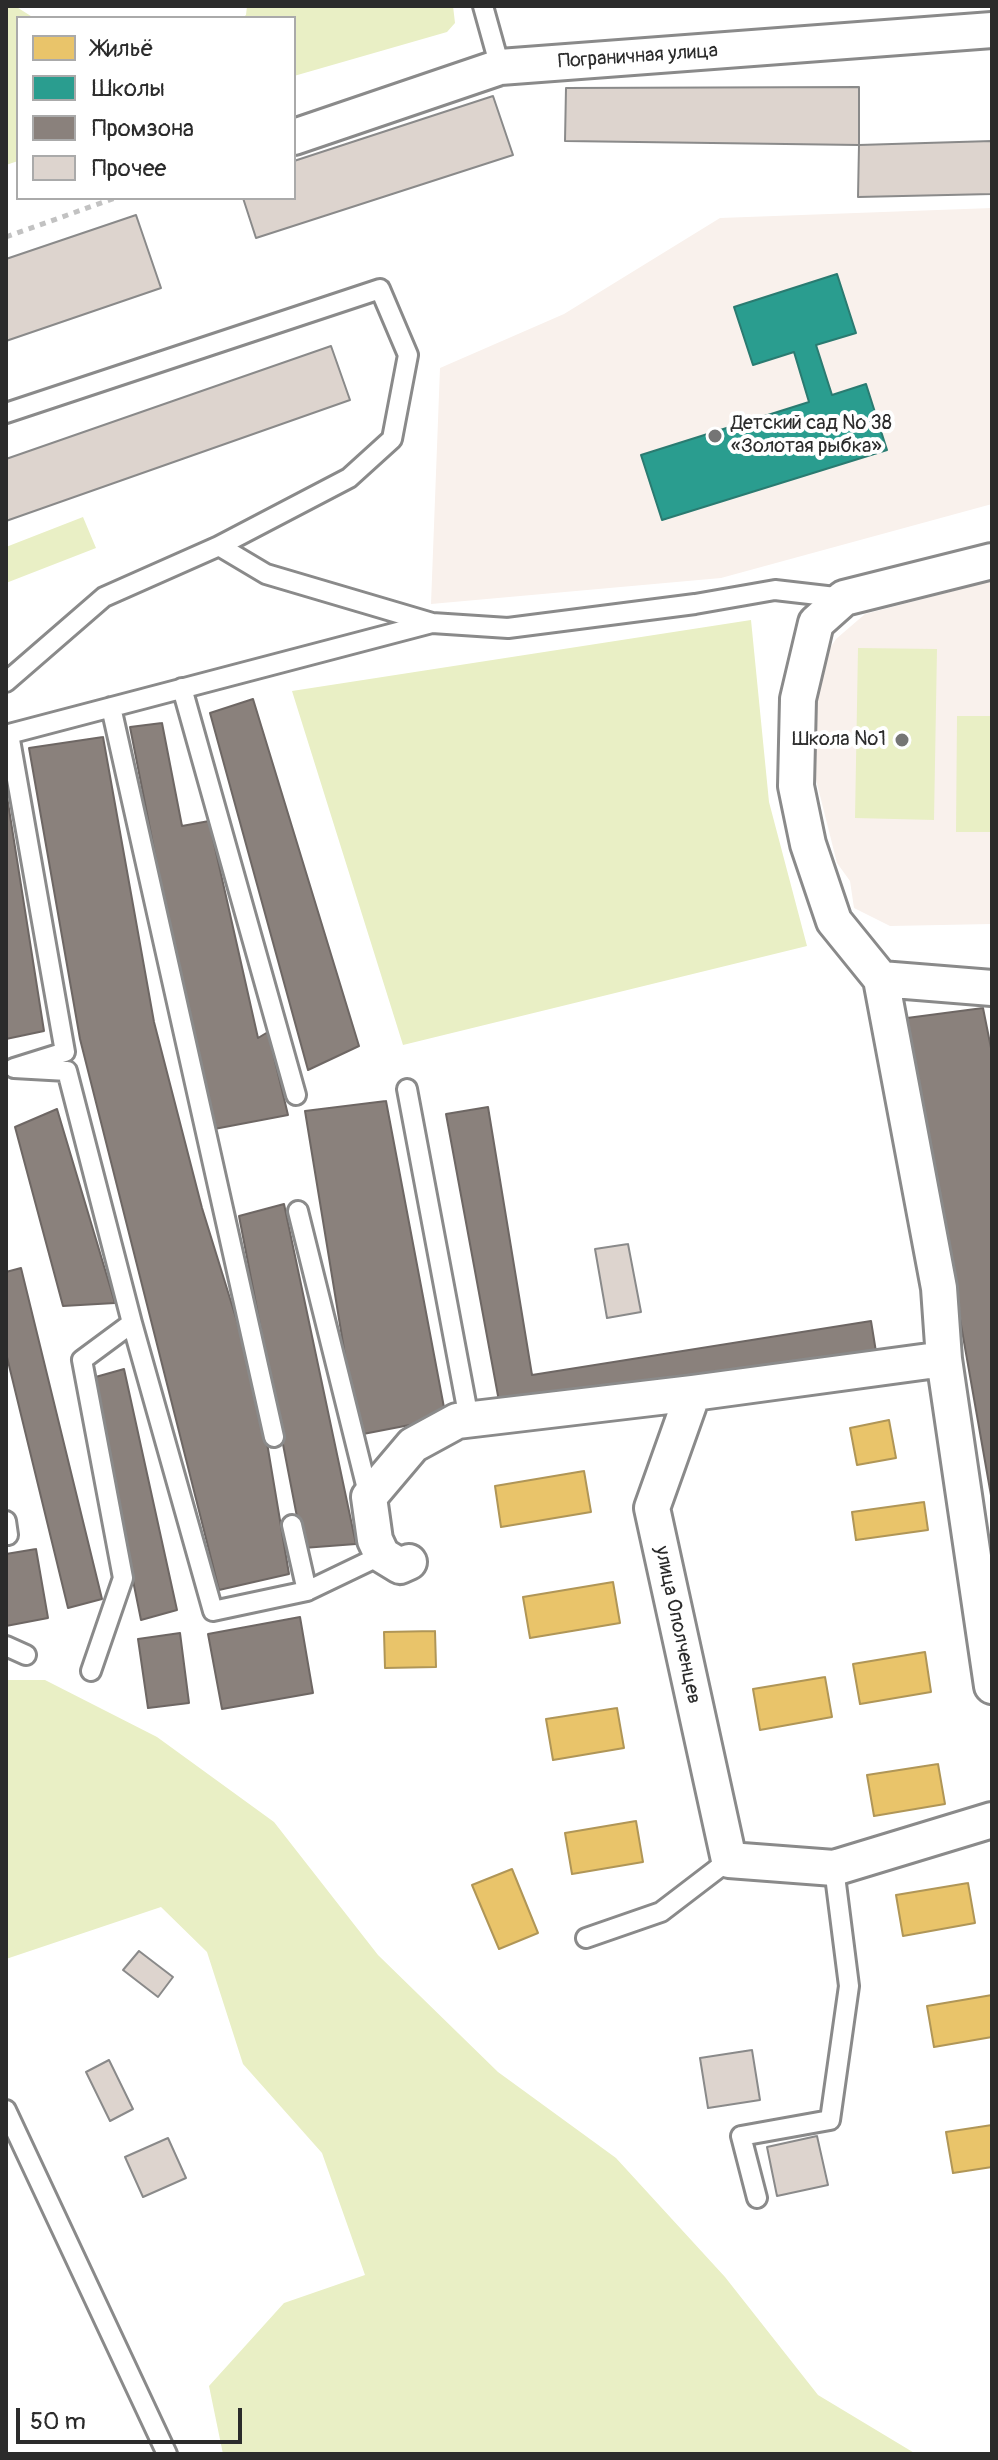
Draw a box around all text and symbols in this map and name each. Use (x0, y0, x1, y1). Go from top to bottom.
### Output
legend (16, 16, 296, 200)
text: Жильё (92, 34, 154, 63)
street label: Пограничная улица (557, 39, 719, 75)
text: Школы (92, 74, 165, 103)
text: Промзона (92, 114, 194, 143)
text: Прочее (92, 154, 166, 183)
place label: Детский сад № 38 «Золотая рыбка» (731, 412, 892, 459)
marker: Детский сад № 38 «Золотая рыбка» (706, 427, 724, 445)
place label: Школа №1 (792, 728, 886, 752)
marker: Школа №1 (893, 731, 911, 749)
street label: улица Ополченцев (649, 1544, 705, 1706)
scale bar (20, 2392, 246, 2442)
text: 50 m (30, 2407, 86, 2436)

